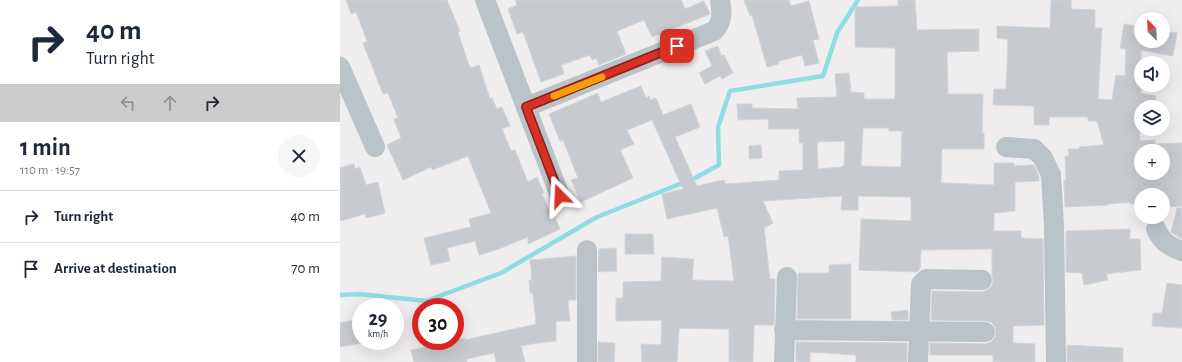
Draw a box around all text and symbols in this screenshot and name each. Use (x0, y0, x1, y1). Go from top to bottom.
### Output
north arrow (1134, 12, 1170, 48)
map controls (1134, 12, 1170, 224)
icon: right (20, 16, 72, 68)
text: 40 m (86, 17, 142, 45)
pin (660, 29, 694, 63)
icon: arrive (666, 35, 688, 57)
text: Turn right (86, 50, 155, 68)
button: sound (1134, 56, 1170, 92)
icon: left (117, 92, 139, 114)
icon: ahead (159, 92, 181, 114)
icon: right (201, 92, 223, 114)
button: layers (1134, 100, 1170, 136)
button: close (278, 135, 320, 177)
text: 1 min (20, 136, 71, 160)
button: + (1134, 144, 1170, 180)
text: 110 m · 19:57 (20, 164, 80, 177)
position arrow (539, 175, 581, 217)
button: − (1134, 188, 1170, 224)
icon: right (20, 206, 42, 228)
text: Turn right (54, 209, 113, 224)
text: 40 m (290, 209, 320, 224)
icon: arrive (20, 258, 42, 280)
text: Arrive at destination (54, 261, 177, 276)
text: 70 m (291, 261, 320, 276)
speed limit sign: 30 (412, 298, 464, 350)
text: 29 (368, 309, 388, 329)
text: km/h (368, 329, 388, 339)

